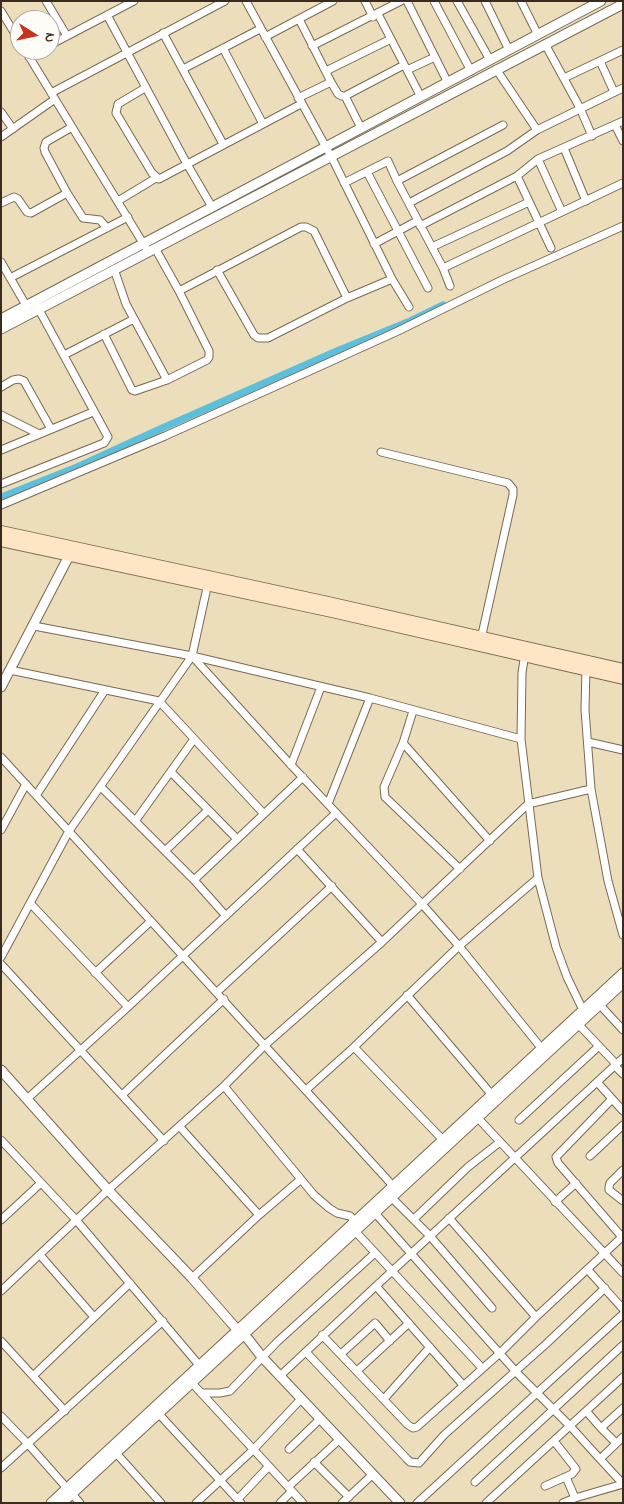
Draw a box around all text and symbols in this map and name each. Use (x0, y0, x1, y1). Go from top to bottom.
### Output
north arrow (10, 10, 60, 60)
text: N (38, 31, 60, 44)

